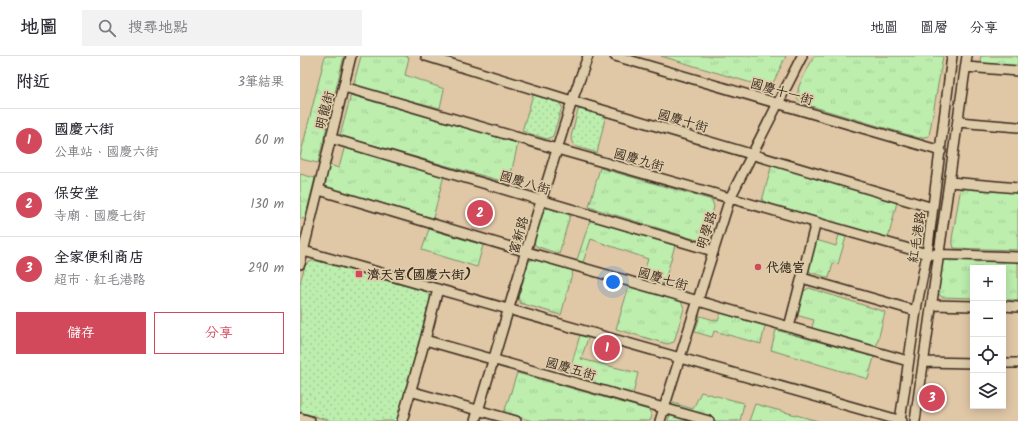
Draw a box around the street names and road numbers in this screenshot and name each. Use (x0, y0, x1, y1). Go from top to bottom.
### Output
street label: 國慶十一街 (747, 73, 816, 111)
street label: 明龍街 (310, 89, 341, 132)
street label: 國慶十街 (655, 104, 710, 139)
street label: 國慶九街 (611, 143, 666, 178)
street label: 國慶八街 (497, 166, 553, 201)
street label: 明學路 (691, 209, 723, 252)
street label: 紅毛港路 (903, 210, 932, 265)
street label: 富新路 (504, 214, 535, 257)
street label: 國慶七街 (635, 262, 690, 297)
street label: 國慶五街 (543, 352, 598, 387)

